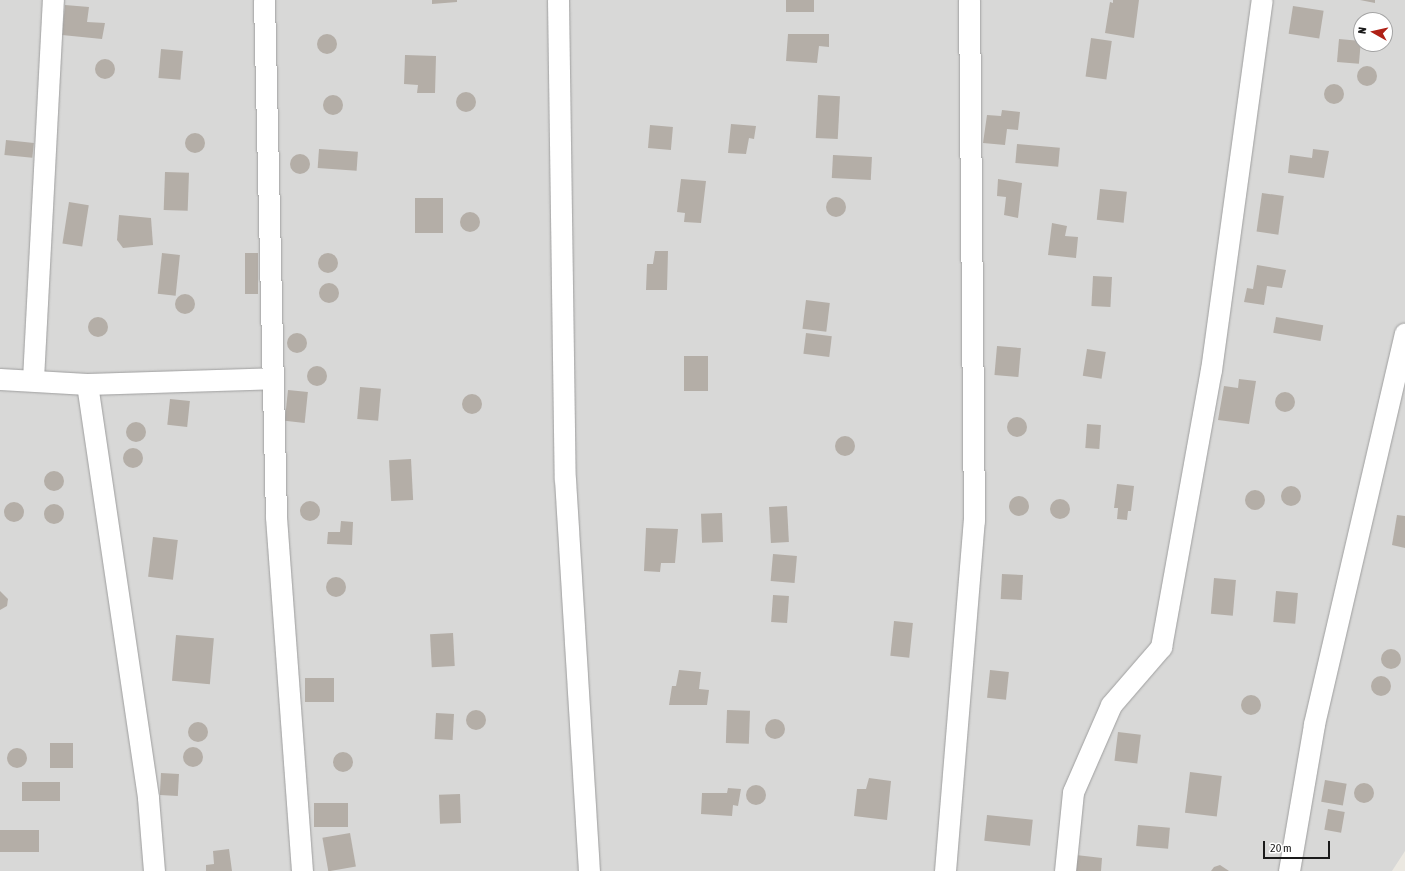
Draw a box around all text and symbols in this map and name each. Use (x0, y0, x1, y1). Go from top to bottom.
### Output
north arrow (1353, 12, 1393, 52)
text: N (1356, 26, 1369, 35)
scale bar (1265, 833, 1332, 859)
text: 20 m (1270, 841, 1292, 855)

